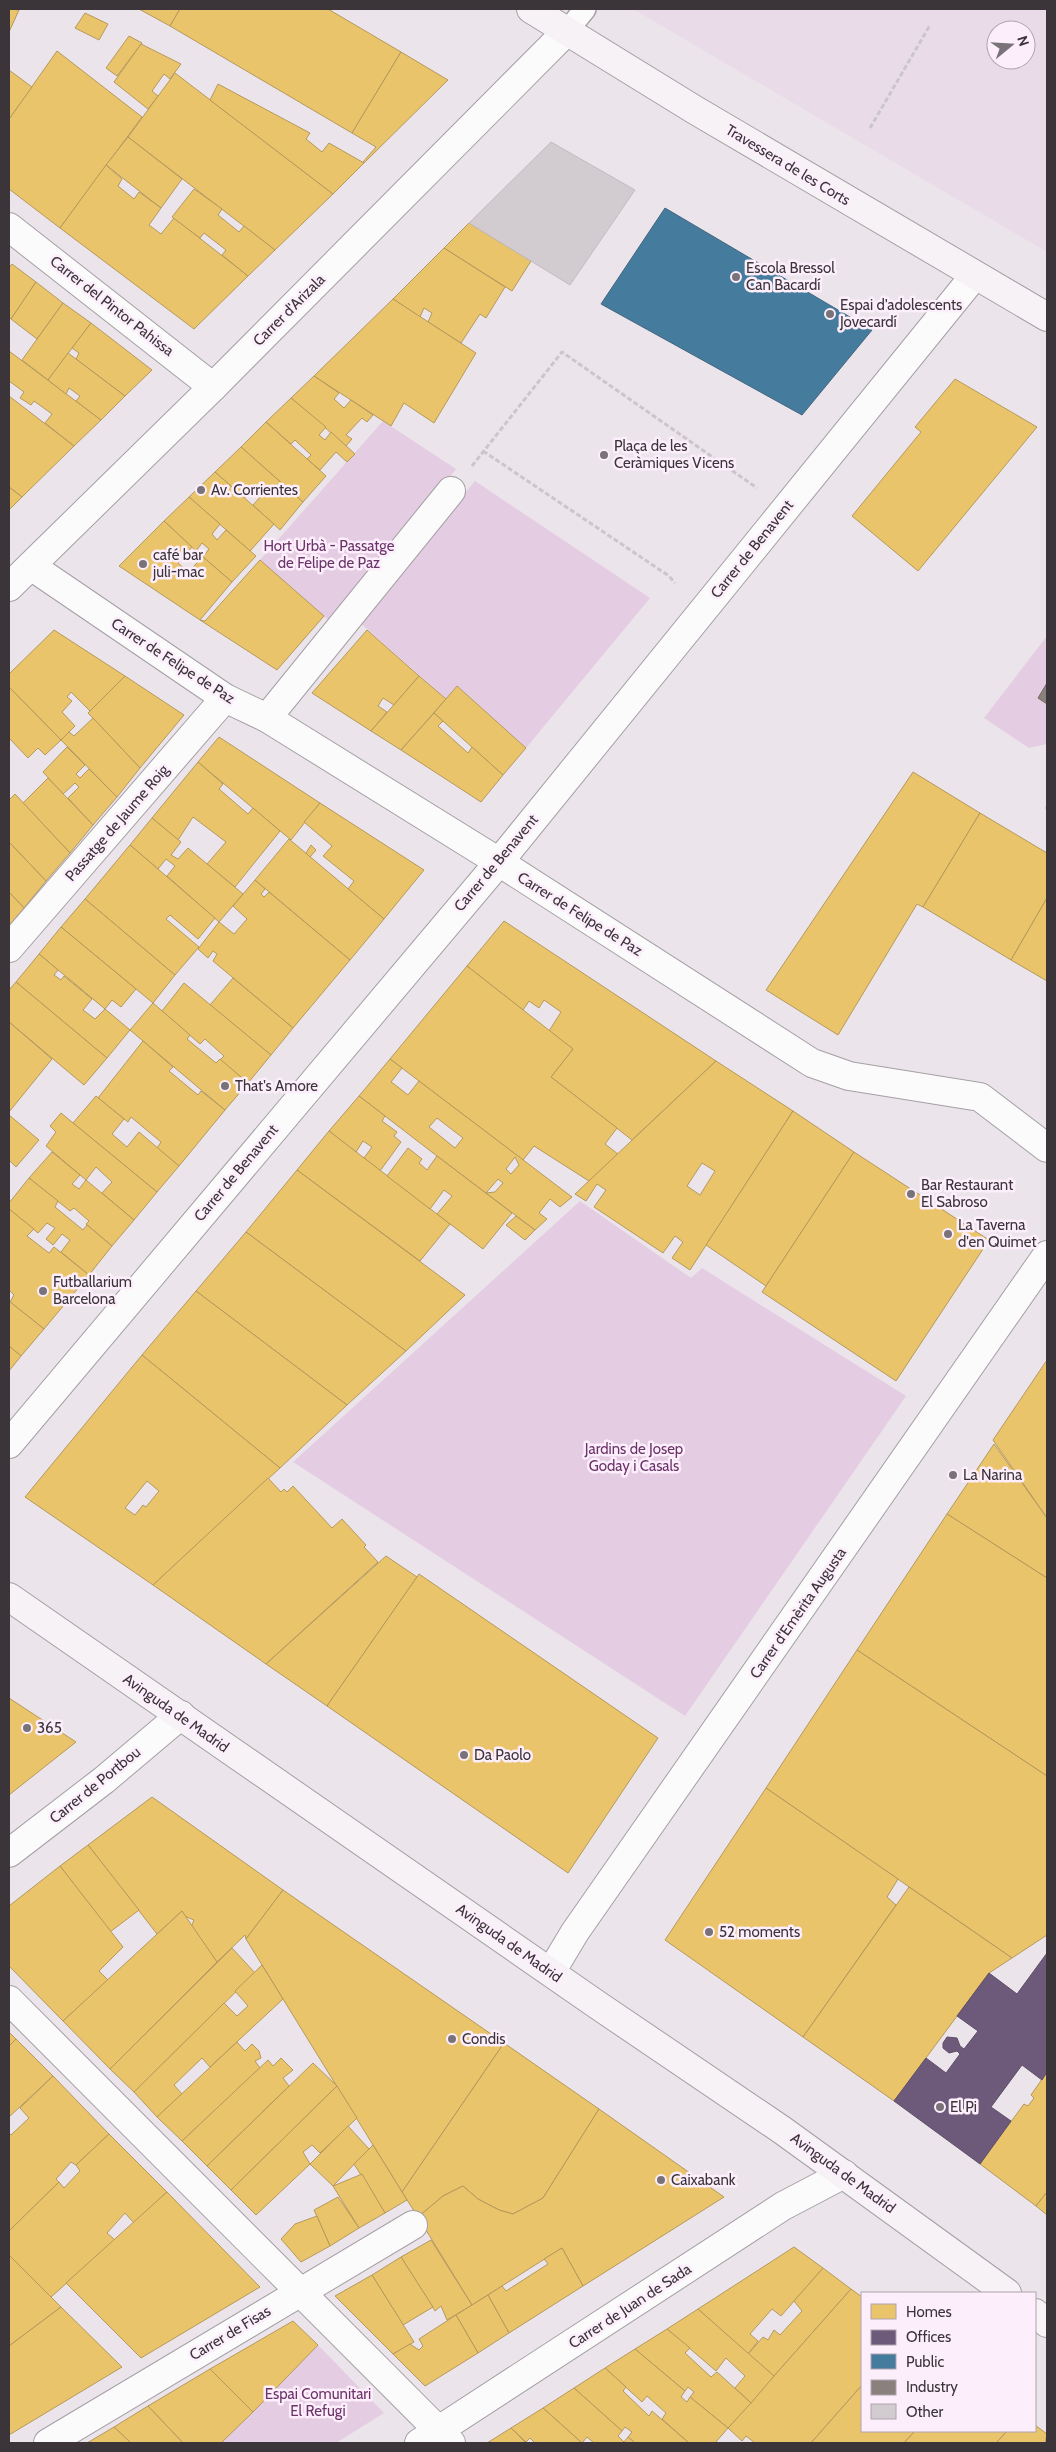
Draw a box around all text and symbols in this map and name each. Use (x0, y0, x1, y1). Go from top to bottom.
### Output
north arrow (986, 20, 1036, 70)
text: N (1013, 33, 1033, 48)
street label: Travessera de les Corts (723, 121, 853, 209)
street label: Carrer del Pintor Pahissa (46, 252, 178, 360)
place label: Escola Bressol Can Bacardí (746, 259, 835, 294)
street label: Carrer d'Arizala (249, 270, 329, 350)
marker: Escola Bressol Can Bacardí (730, 271, 742, 283)
place label: Espai d'adolescents Jovecardí (839, 296, 962, 331)
marker: Espai d'adolescents Jovecardí (824, 308, 836, 320)
place label: Plaça de les Ceràmiques Vicens (614, 437, 734, 472)
marker: Plaça de les Ceràmiques Vicens (598, 449, 610, 461)
place label: Av. Corrientes (211, 481, 298, 499)
marker: Av. Corrientes (195, 484, 207, 496)
street label: Carrer de Benavent (707, 496, 797, 602)
park label: Hort Urbà - Passatge de Felipe de Paz (263, 537, 395, 572)
place label: café bar juli-mac (152, 546, 204, 581)
marker: café bar juli-mac (137, 558, 149, 570)
street label: Carrer de Felipe de Paz (108, 614, 238, 708)
street label: Passatge de Jaume Roig (61, 761, 173, 885)
street label: Carrer de Benavent (450, 811, 542, 915)
street label: Carrer de Felipe de Paz (514, 868, 646, 960)
place label: That's Amore (235, 1077, 318, 1095)
marker: That's Amore (219, 1080, 231, 1092)
street label: Carrer de Benavent (190, 1121, 282, 1225)
place label: Bar Restaurant El Sabroso (921, 1176, 1013, 1211)
marker: Bar Restaurant El Sabroso (905, 1188, 917, 1200)
place label: La Taverna d'en Quimet (958, 1216, 1036, 1251)
marker: La Taverna d'en Quimet (942, 1228, 954, 1240)
place label: Futballarium Barcelona (53, 1273, 132, 1308)
marker: Futballarium Barcelona (37, 1285, 49, 1297)
park label: Jardins de Josep Goday i Casals (584, 1440, 683, 1475)
place label: La Narina (963, 1466, 1023, 1484)
marker: La Narina (947, 1469, 959, 1481)
street label: Carrer d'Emèrita Augusta (746, 1543, 850, 1682)
street label: Avinguda de Madrid (120, 1670, 232, 1756)
place label: 365 (37, 1719, 62, 1737)
marker: 365 (21, 1722, 33, 1734)
street label: Carrer de Portbou (46, 1743, 144, 1827)
place label: Da Paolo (474, 1746, 531, 1764)
marker: Da Paolo (458, 1749, 470, 1761)
street label: Avinguda de Madrid (453, 1900, 565, 1986)
place label: 52 moments (719, 1923, 800, 1941)
marker: 52 moments (703, 1926, 715, 1938)
place label: Condis (462, 2030, 505, 2048)
marker: Condis (446, 2033, 458, 2045)
place label: El Pi (950, 2098, 977, 2116)
marker: El Pi (934, 2101, 946, 2113)
street label: Avinguda de Madrid (787, 2129, 899, 2217)
place label: Caixabank (671, 2171, 736, 2189)
marker: Caixabank (655, 2174, 667, 2186)
street label: Carrer de Juan de Sada (565, 2259, 695, 2352)
legend (861, 2292, 1036, 2432)
street label: Carrer de Fisas (186, 2302, 274, 2364)
text: Homes (906, 2303, 952, 2321)
text: Offices (906, 2328, 951, 2346)
text: Public (906, 2353, 944, 2371)
text: Industry (906, 2378, 958, 2396)
park label: Espai Comunitari El Refugi (265, 2385, 371, 2420)
text: Other (906, 2403, 943, 2421)

